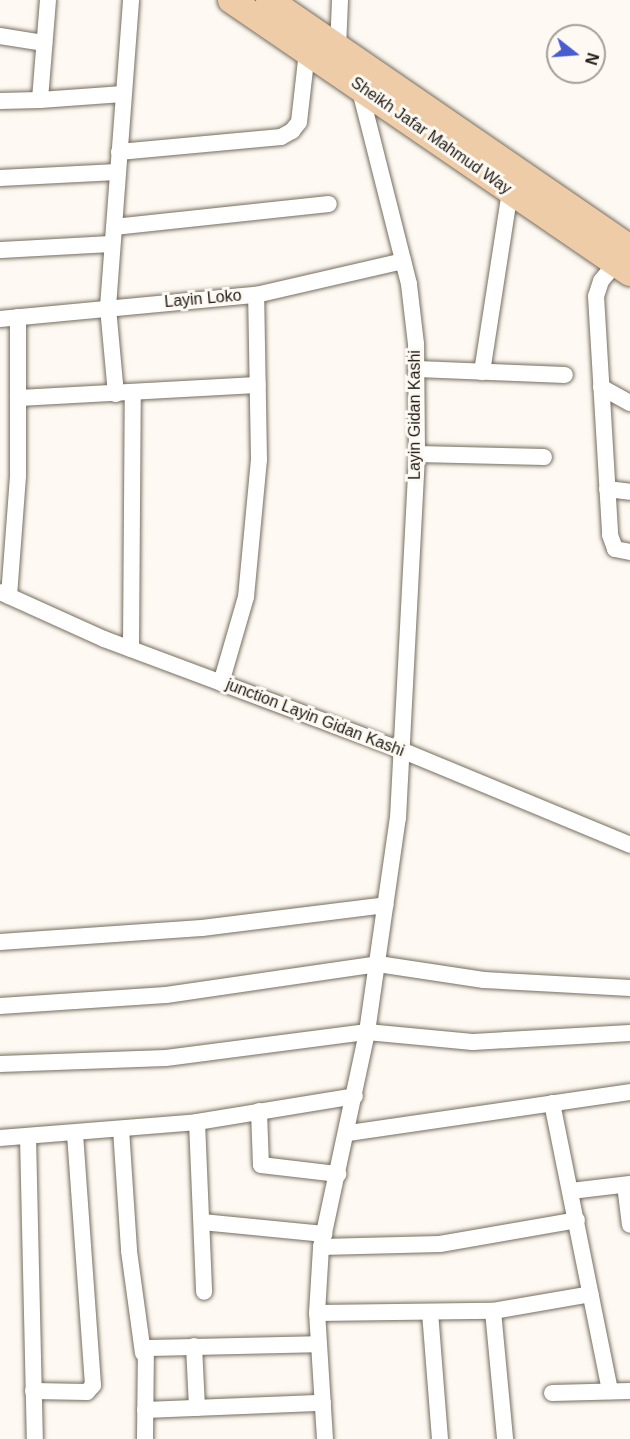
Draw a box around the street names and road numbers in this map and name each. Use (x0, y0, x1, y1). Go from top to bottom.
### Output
street label: Sheikh Jafar Mahmud Way (347, 73, 515, 199)
street label: Layin Loko (164, 286, 242, 312)
street label: Layin Gidan Kashi (405, 350, 425, 480)
street label: junction Layin Gidan Kashi (223, 675, 407, 761)

